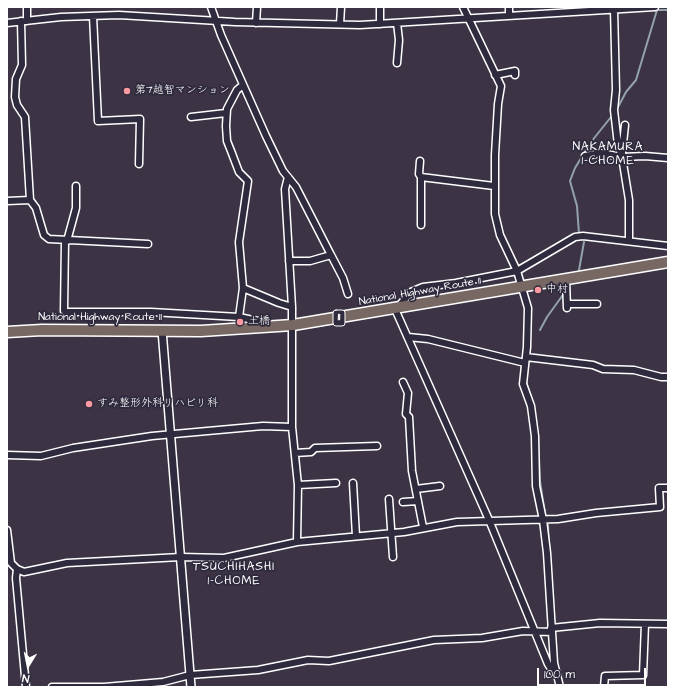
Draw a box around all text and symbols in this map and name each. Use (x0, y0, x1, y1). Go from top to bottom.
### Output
place label: 第7越智マンション (135, 84, 230, 98)
marker: 第7越智マンション (122, 86, 132, 96)
district label: NAKAMURA 1-CHOME (572, 140, 644, 168)
street label: National Highway Route 11 (358, 275, 482, 309)
place label: 中村 (546, 283, 568, 297)
marker: 中村 (533, 285, 543, 295)
road number: 11 (333, 310, 345, 326)
street label: National Highway Route 11 (38, 311, 162, 325)
place label: 土橋 (248, 315, 270, 329)
marker: 土橋 (235, 317, 245, 327)
place label: すみ整形外科リハビリ科 (97, 397, 218, 411)
marker: すみ整形外科リハビリ科 (84, 399, 94, 409)
district label: TSUCHIHASHI 1-CHOME (193, 560, 275, 588)
north arrow (8, 646, 48, 686)
scale bar (539, 660, 648, 686)
text: 100 m (544, 666, 575, 683)
text: N (21, 670, 31, 686)

